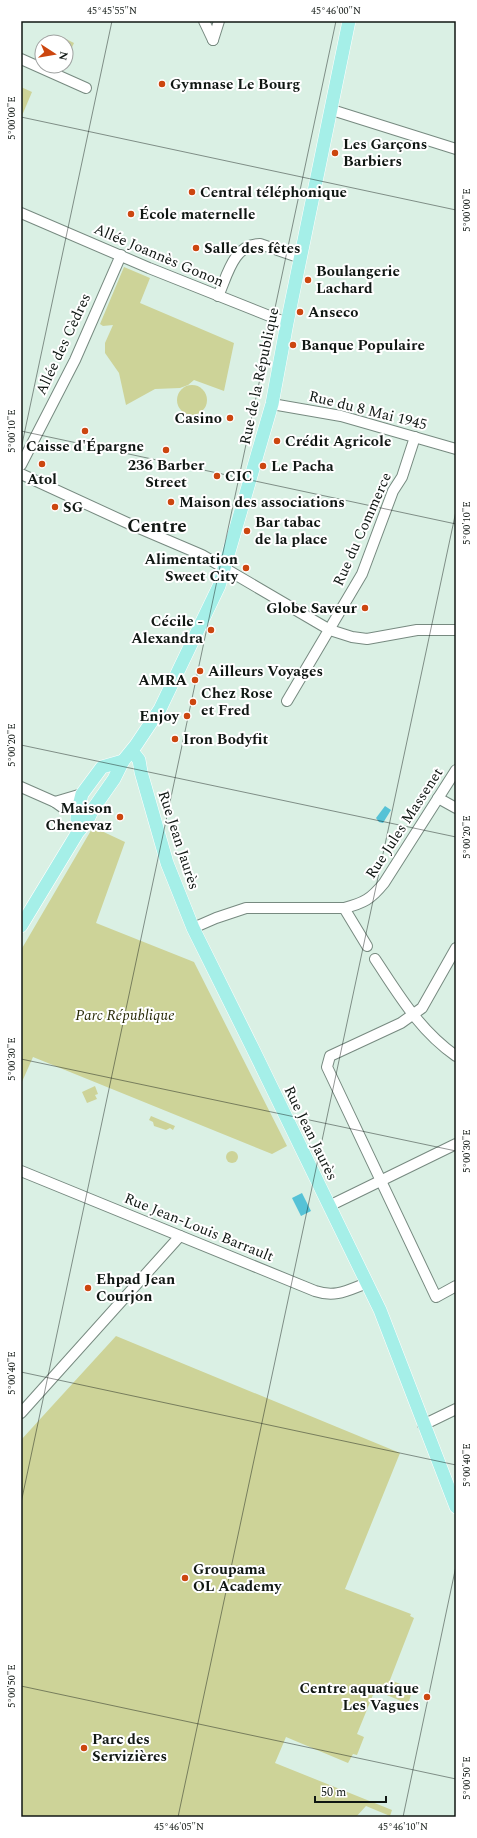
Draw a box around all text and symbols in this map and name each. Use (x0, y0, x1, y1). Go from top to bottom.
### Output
text: 45°45'55"N (87, 3, 137, 19)
text: 45°46'00"N (311, 3, 361, 19)
north arrow (34, 34, 74, 74)
text: N (54, 50, 73, 62)
place label: Gymnase Le Bourg (170, 73, 300, 96)
marker: Gymnase Le Bourg (157, 79, 167, 89)
text: 5°00'00"E (4, 96, 20, 140)
place label: Les Garçons Barbiers (343, 133, 427, 173)
marker: Les Garçons Barbiers (330, 148, 340, 158)
place label: Central téléphonique (200, 181, 347, 204)
marker: Central téléphonique (187, 187, 197, 197)
text: 5°00'00"E (459, 188, 475, 232)
place label: École maternelle (139, 203, 255, 226)
marker: École maternelle (126, 209, 136, 219)
street label: Allée Joannès Gonon (90, 218, 228, 293)
place label: Salle des fêtes (204, 237, 300, 260)
marker: Salle des fêtes (191, 243, 201, 253)
place label: Boulangerie Lachard (316, 260, 400, 300)
marker: Boulangerie Lachard (303, 275, 313, 285)
street label: Allée des Cèdres (30, 289, 97, 399)
place label: Anseco (308, 301, 358, 324)
street label: Rue de la République (234, 305, 285, 447)
marker: Anseco (295, 307, 305, 317)
place label: Banque Populaire (301, 334, 425, 357)
marker: Banque Populaire (288, 340, 298, 350)
street label: Rue du 8 Mai 1945 (306, 385, 430, 436)
place label: Casino (175, 407, 222, 430)
text: 5°00'10"E (4, 409, 20, 453)
marker: Casino (225, 413, 235, 423)
marker: Caisse d'Épargne (80, 426, 90, 436)
place label: Crédit Agricole (285, 430, 391, 453)
place label: Caisse d'Épargne (26, 435, 144, 458)
marker: Crédit Agricole (272, 436, 282, 446)
marker: 236 Barber Street (161, 445, 171, 455)
place label: 236 Barber Street (128, 454, 205, 494)
place label: Le Pacha (271, 455, 334, 478)
marker: Atol (37, 459, 47, 469)
marker: Le Pacha (258, 461, 268, 471)
place label: CIC (225, 465, 253, 488)
place label: Atol (27, 468, 57, 491)
street label: Rue du Commerce (327, 469, 398, 590)
marker: CIC (212, 471, 222, 481)
place label: Maison des associations (179, 491, 345, 514)
place label: SG (63, 496, 83, 519)
marker: Maison des associations (166, 497, 176, 507)
text: 5°00'10"E (459, 501, 475, 545)
marker: SG (50, 502, 60, 512)
place label: Bar tabac de la place (255, 511, 327, 551)
district label: Centre (127, 512, 187, 541)
marker: Bar tabac de la place (242, 526, 252, 536)
place label: Alimentation Sweet City (145, 548, 239, 588)
marker: Alimentation Sweet City (241, 563, 251, 573)
place label: Globe Saveur (266, 597, 358, 620)
marker: Globe Saveur (360, 603, 370, 613)
place label: Cécile - Alexandra (131, 610, 203, 650)
marker: Cécile - Alexandra (206, 625, 216, 635)
place label: Ailleurs Voyages (208, 660, 323, 683)
marker: Ailleurs Voyages (195, 666, 205, 676)
place label: AMRA (138, 669, 187, 692)
marker: AMRA (190, 675, 200, 685)
place label: Chez Rose et Fred (201, 682, 273, 722)
marker: Chez Rose et Fred (188, 697, 198, 707)
place label: Enjoy (139, 705, 180, 728)
marker: Enjoy (182, 711, 192, 721)
text: 5°00'20"E (4, 723, 20, 767)
place label: Iron Bodyfit (183, 728, 269, 751)
marker: Iron Bodyfit (170, 734, 180, 744)
street label: Rue Jules Massenet (360, 763, 449, 883)
street label: Rue Jean Jaurès (152, 788, 205, 893)
place label: Maison Chenevaz (45, 797, 112, 837)
marker: Maison Chenevaz (115, 812, 125, 822)
text: 5°00'20"E (459, 815, 475, 859)
park label: Parc République (75, 1004, 175, 1027)
text: 5°00'30"E (4, 1037, 20, 1081)
street label: Rue Jean Jaurès (278, 1082, 343, 1184)
text: 5°00'30"E (459, 1129, 475, 1173)
street label: Rue Jean-Louis Barrault (121, 1187, 277, 1268)
place label: Ehpad Jean Courjon (96, 1268, 175, 1308)
marker: Ehpad Jean Courjon (83, 1283, 93, 1293)
text: 5°00'40"E (4, 1351, 20, 1395)
text: 5°00'40"E (459, 1443, 475, 1487)
place label: Groupama OL Academy (193, 1558, 282, 1598)
marker: Groupama OL Academy (180, 1573, 190, 1583)
text: 5°00'50"E (4, 1664, 20, 1708)
place label: Centre aquatique Les Vagues (299, 1677, 419, 1717)
marker: Centre aquatique Les Vagues (422, 1692, 432, 1702)
place label: Parc des Servizières (92, 1728, 167, 1768)
marker: Parc des Servizières (79, 1743, 89, 1753)
text: 5°00'50"E (459, 1756, 475, 1800)
scale bar (315, 1778, 386, 1804)
text: 50 m (321, 1783, 346, 1802)
text: 45°46'05"N (154, 1819, 204, 1835)
text: 45°46'10"N (378, 1819, 428, 1835)

